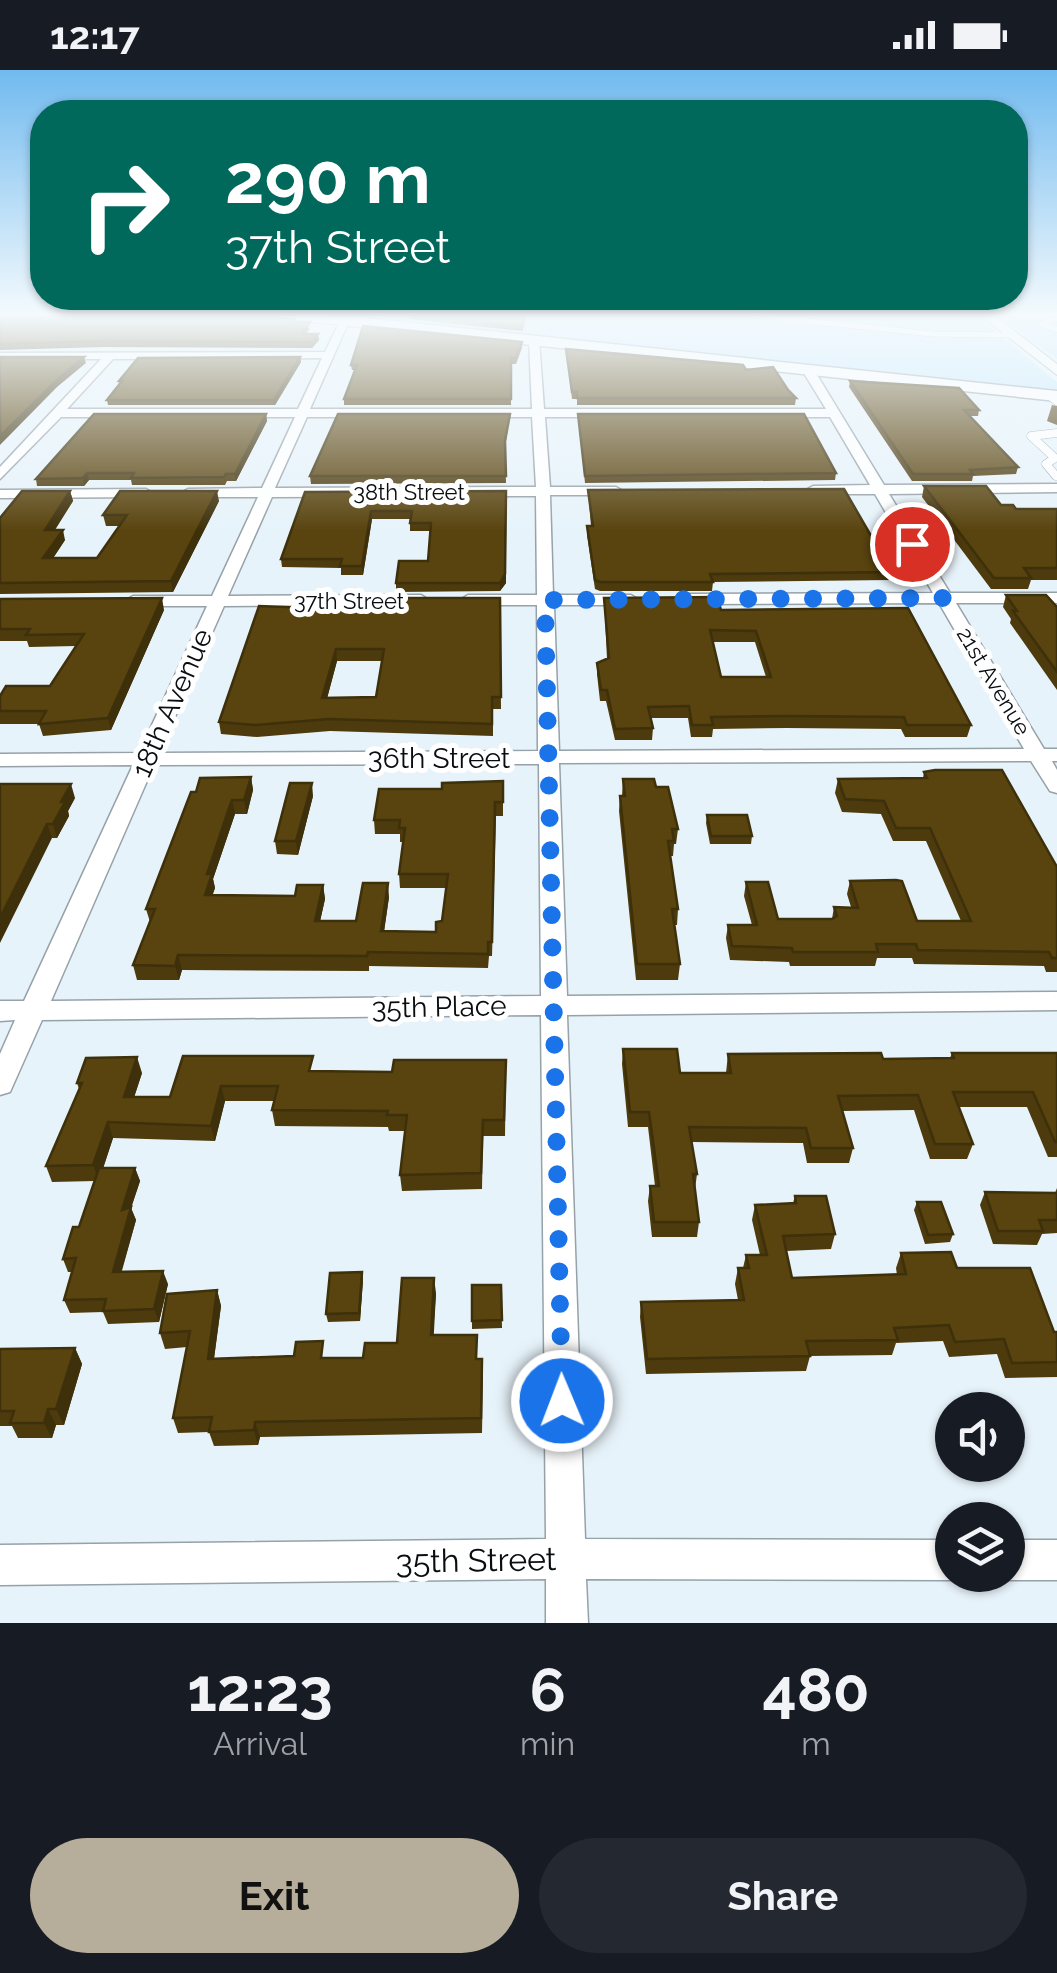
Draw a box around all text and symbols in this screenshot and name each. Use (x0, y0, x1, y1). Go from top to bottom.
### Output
text: 12:17 (50, 13, 140, 58)
text: 290 m (225, 137, 431, 219)
icon: right (60, 140, 190, 270)
text: 37th Street (225, 221, 450, 274)
street label: 38th Street (353, 479, 465, 505)
pin (870, 502, 955, 587)
icon: arrive (885, 517, 940, 572)
street label: 37th Street (294, 588, 405, 614)
street label: 21st Avenue (952, 622, 1036, 740)
street label: 18th Avenue (125, 624, 219, 782)
street label: 36th Street (368, 742, 511, 775)
street label: 35th Place (371, 989, 507, 1025)
position arrow (510, 1349, 614, 1453)
map controls (935, 1392, 1025, 1592)
button: sound (935, 1392, 1025, 1482)
button: layers (935, 1502, 1025, 1592)
street label: 35th Street (395, 1540, 557, 1580)
text: 12:23 (187, 1655, 333, 1725)
text: 6 (529, 1655, 566, 1725)
text: 480 (762, 1655, 870, 1725)
text: Arrival (213, 1725, 307, 1762)
text: min (520, 1725, 575, 1762)
text: m (801, 1725, 831, 1762)
button: Exit (30, 1838, 519, 1953)
button: Share (539, 1838, 1027, 1953)

